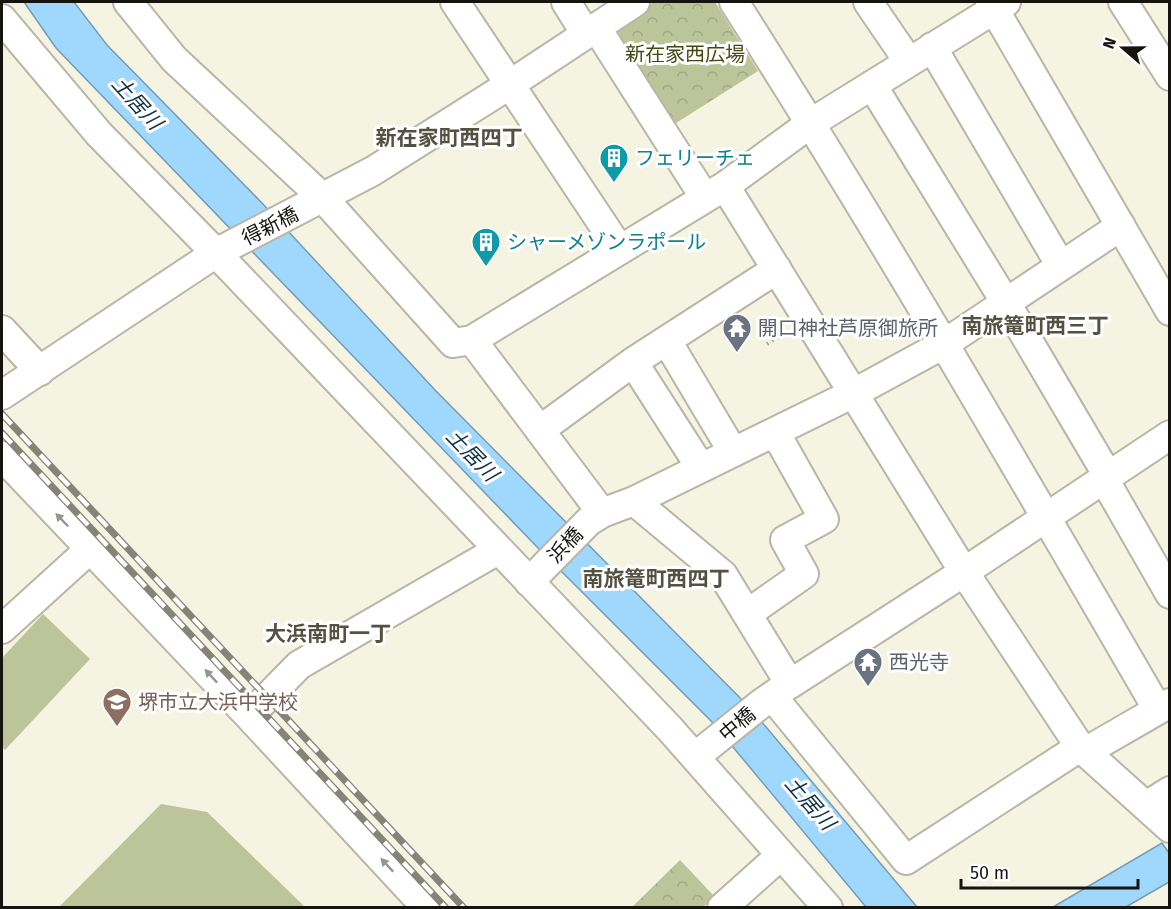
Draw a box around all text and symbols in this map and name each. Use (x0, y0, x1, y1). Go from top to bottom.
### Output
north arrow (1093, 18, 1153, 78)
text: N (1099, 35, 1120, 51)
park label: 新在家西広場 (625, 42, 745, 66)
water label: 土居川 (106, 71, 169, 137)
district label: 新在家町西四丁 (376, 125, 523, 151)
building icon: フェリーチェ (598, 142, 630, 184)
place label: フェリーチェ (635, 146, 755, 170)
street label: 得新橋 (238, 202, 302, 250)
building icon: シャーメゾンラポール (470, 226, 502, 268)
place label: シャーメゾンラポール (507, 230, 706, 254)
temple icon: 開口神社芦原御旅所 (721, 312, 753, 354)
district label: 南旅篭町西三丁 (962, 313, 1109, 339)
place label: 開口神社芦原御旅所 (758, 316, 938, 340)
water label: 土居川 (441, 423, 505, 488)
one-way arrow (55, 512, 69, 527)
street label: 浜橋 (542, 522, 588, 568)
district label: 南旅篭町西四丁 (583, 566, 730, 592)
district label: 大浜南町一丁 (265, 621, 391, 647)
temple icon: 西光寺 (852, 646, 884, 688)
place label: 西光寺 (889, 650, 949, 674)
one-way arrow (204, 669, 218, 684)
school or university icon: 堺市立大浜中学校 (101, 686, 133, 728)
place label: 堺市立大浜中学校 (138, 690, 298, 714)
street label: 中橋 (714, 702, 760, 746)
water label: 土居川 (780, 771, 842, 837)
scale bar (961, 852, 1138, 890)
one-way arrow (380, 857, 394, 872)
text: 50 m (970, 862, 1009, 884)

